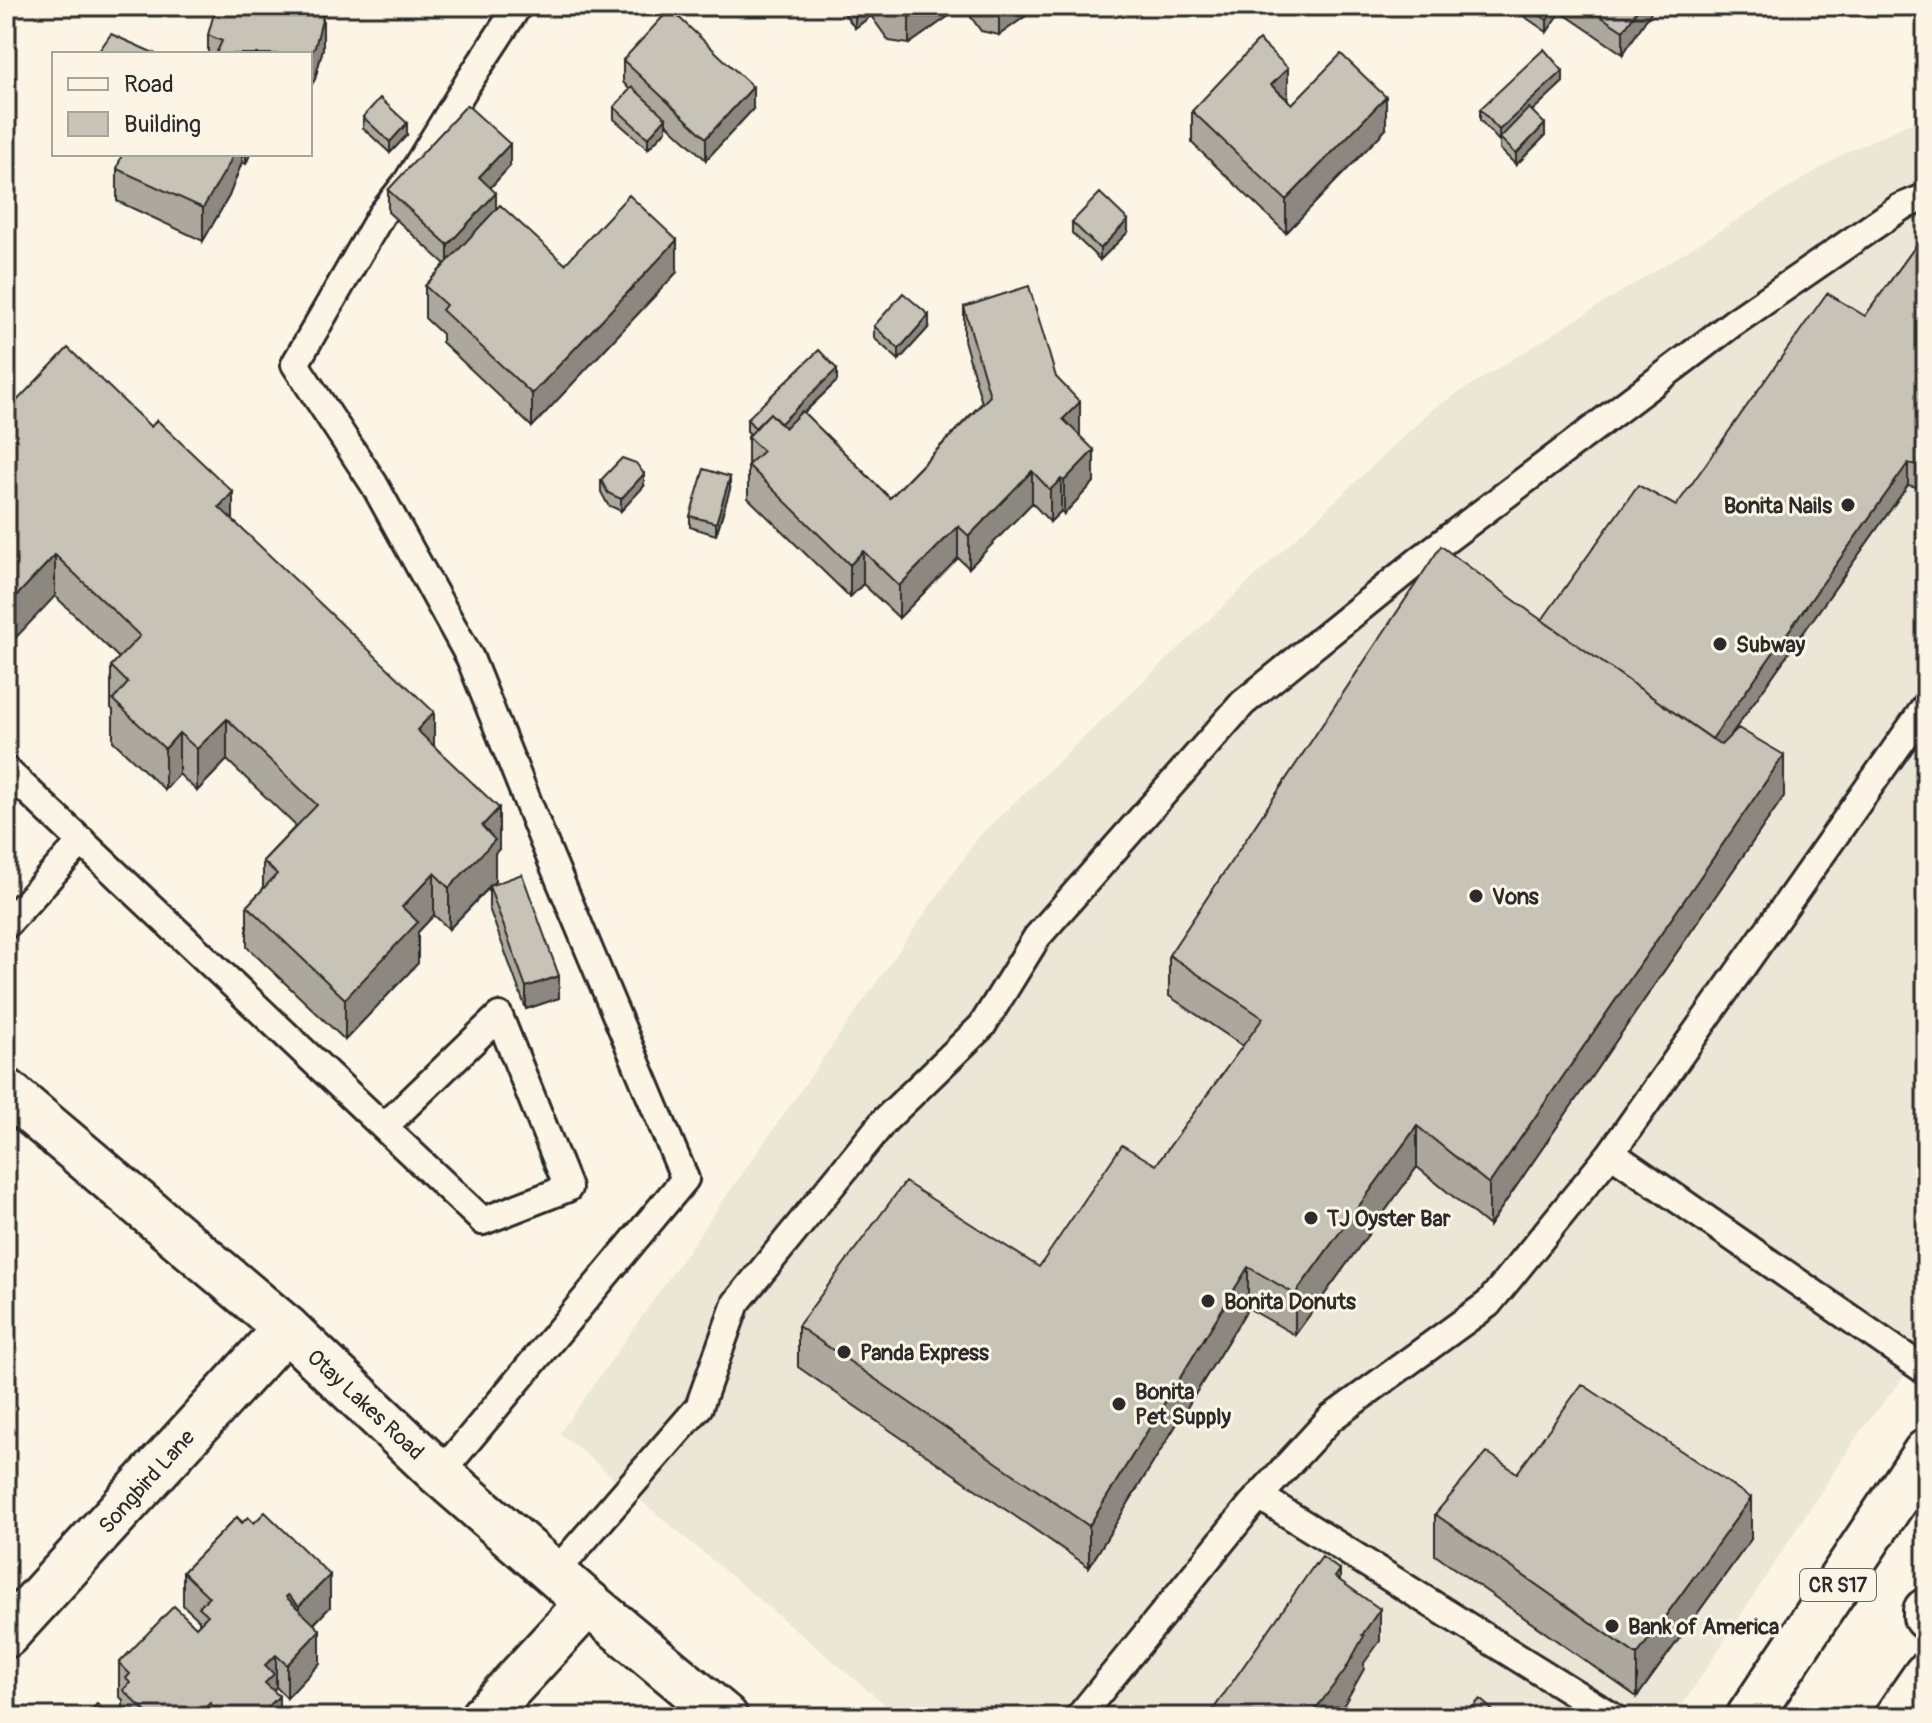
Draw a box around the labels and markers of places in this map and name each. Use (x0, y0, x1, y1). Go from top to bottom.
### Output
place label: Bonita Nails (1724, 492, 1832, 520)
marker: Bonita Nails (1839, 496, 1857, 514)
place label: Subway (1736, 631, 1806, 659)
marker: Subway (1711, 635, 1729, 653)
place label: Vons (1492, 883, 1539, 911)
marker: Vons (1467, 887, 1485, 905)
place label: TJ Oyster Bar (1326, 1205, 1452, 1233)
marker: TJ Oyster Bar (1302, 1209, 1320, 1227)
place label: Bonita Donuts (1224, 1288, 1356, 1316)
marker: Bonita Donuts (1199, 1292, 1217, 1310)
place label: Panda Express (860, 1339, 989, 1367)
marker: Panda Express (835, 1343, 853, 1361)
place label: Bonita Pet Supply (1135, 1378, 1232, 1431)
marker: Bonita Pet Supply (1110, 1395, 1128, 1413)
place label: Bank of America (1628, 1613, 1779, 1641)
marker: Bank of America (1603, 1617, 1621, 1635)

